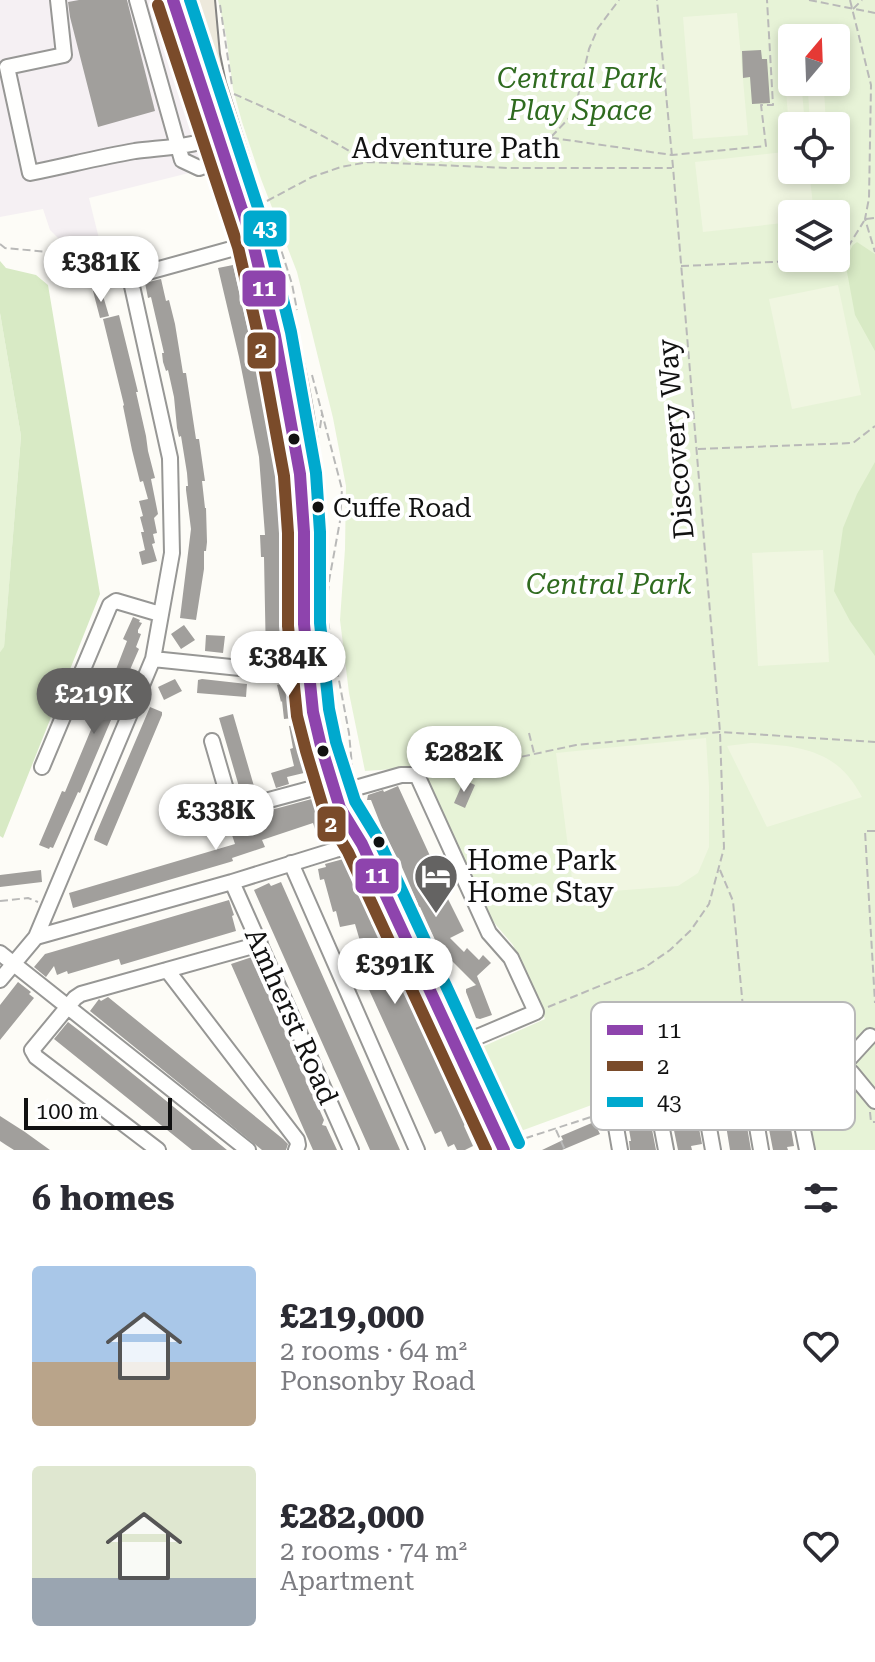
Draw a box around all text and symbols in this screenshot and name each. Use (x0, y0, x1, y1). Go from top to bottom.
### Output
north arrow (778, 24, 850, 96)
map controls (778, 24, 850, 272)
park label: Central Park Play Space (497, 62, 664, 127)
button: locate (778, 112, 850, 184)
street label: Adventure Path (352, 132, 560, 165)
button: layers (778, 200, 850, 272)
line badge: 43 (242, 209, 288, 248)
text: 43 (253, 216, 277, 241)
pin: £381K (45, 236, 157, 304)
text: £381K (62, 247, 140, 277)
line badge: 11 (241, 269, 287, 308)
text: 11 (252, 276, 276, 301)
line badge: 2 (246, 331, 277, 370)
street label: Discovery Way (650, 337, 701, 541)
text: 2 (255, 338, 267, 363)
unlabelled marker (286, 431, 302, 447)
place label: Cuffe Road (333, 493, 472, 523)
marker: Cuffe Road (310, 499, 326, 515)
park label: Central Park (526, 568, 693, 601)
pin: £384K (232, 631, 344, 699)
text: £384K (249, 642, 327, 672)
pin: £219K (38, 668, 150, 736)
text: £219K (55, 679, 133, 709)
pin: £282K (408, 726, 520, 794)
text: £282K (425, 737, 503, 767)
unlabelled marker (315, 743, 331, 759)
pin: £338K (160, 784, 272, 852)
text: £338K (177, 795, 255, 825)
line badge: 2 (316, 805, 347, 843)
text: 2 (325, 812, 337, 837)
unlabelled marker (371, 834, 387, 850)
place label: Home Park Home Stay (467, 844, 617, 909)
hotel icon: Home Park Home Stay (412, 852, 460, 915)
line badge: 11 (354, 857, 400, 895)
text: 11 (365, 863, 389, 888)
street label: Amherst Road (238, 923, 345, 1109)
pin: £391K (339, 938, 451, 1006)
text: £391K (356, 949, 434, 979)
legend (591, 1002, 855, 1130)
text: 11 (657, 1018, 682, 1043)
text: 2 (657, 1054, 669, 1079)
text: 43 (657, 1090, 682, 1115)
scale bar (24, 1094, 172, 1130)
text: 100 m (36, 1099, 99, 1124)
icon: filters (799, 1176, 843, 1220)
text: 6 homes (32, 1178, 175, 1218)
text: £219,000 (280, 1296, 424, 1336)
icon: home (96, 1298, 192, 1394)
icon: heart (799, 1324, 843, 1368)
text: 2 rooms · 64 m² (280, 1336, 467, 1366)
text: Ponsonby Road (280, 1366, 476, 1396)
text: £282,000 (280, 1496, 424, 1536)
icon: home (96, 1498, 192, 1594)
icon: heart (799, 1524, 843, 1568)
text: 2 rooms · 74 m² (280, 1536, 467, 1566)
text: Apartment (280, 1566, 414, 1596)

